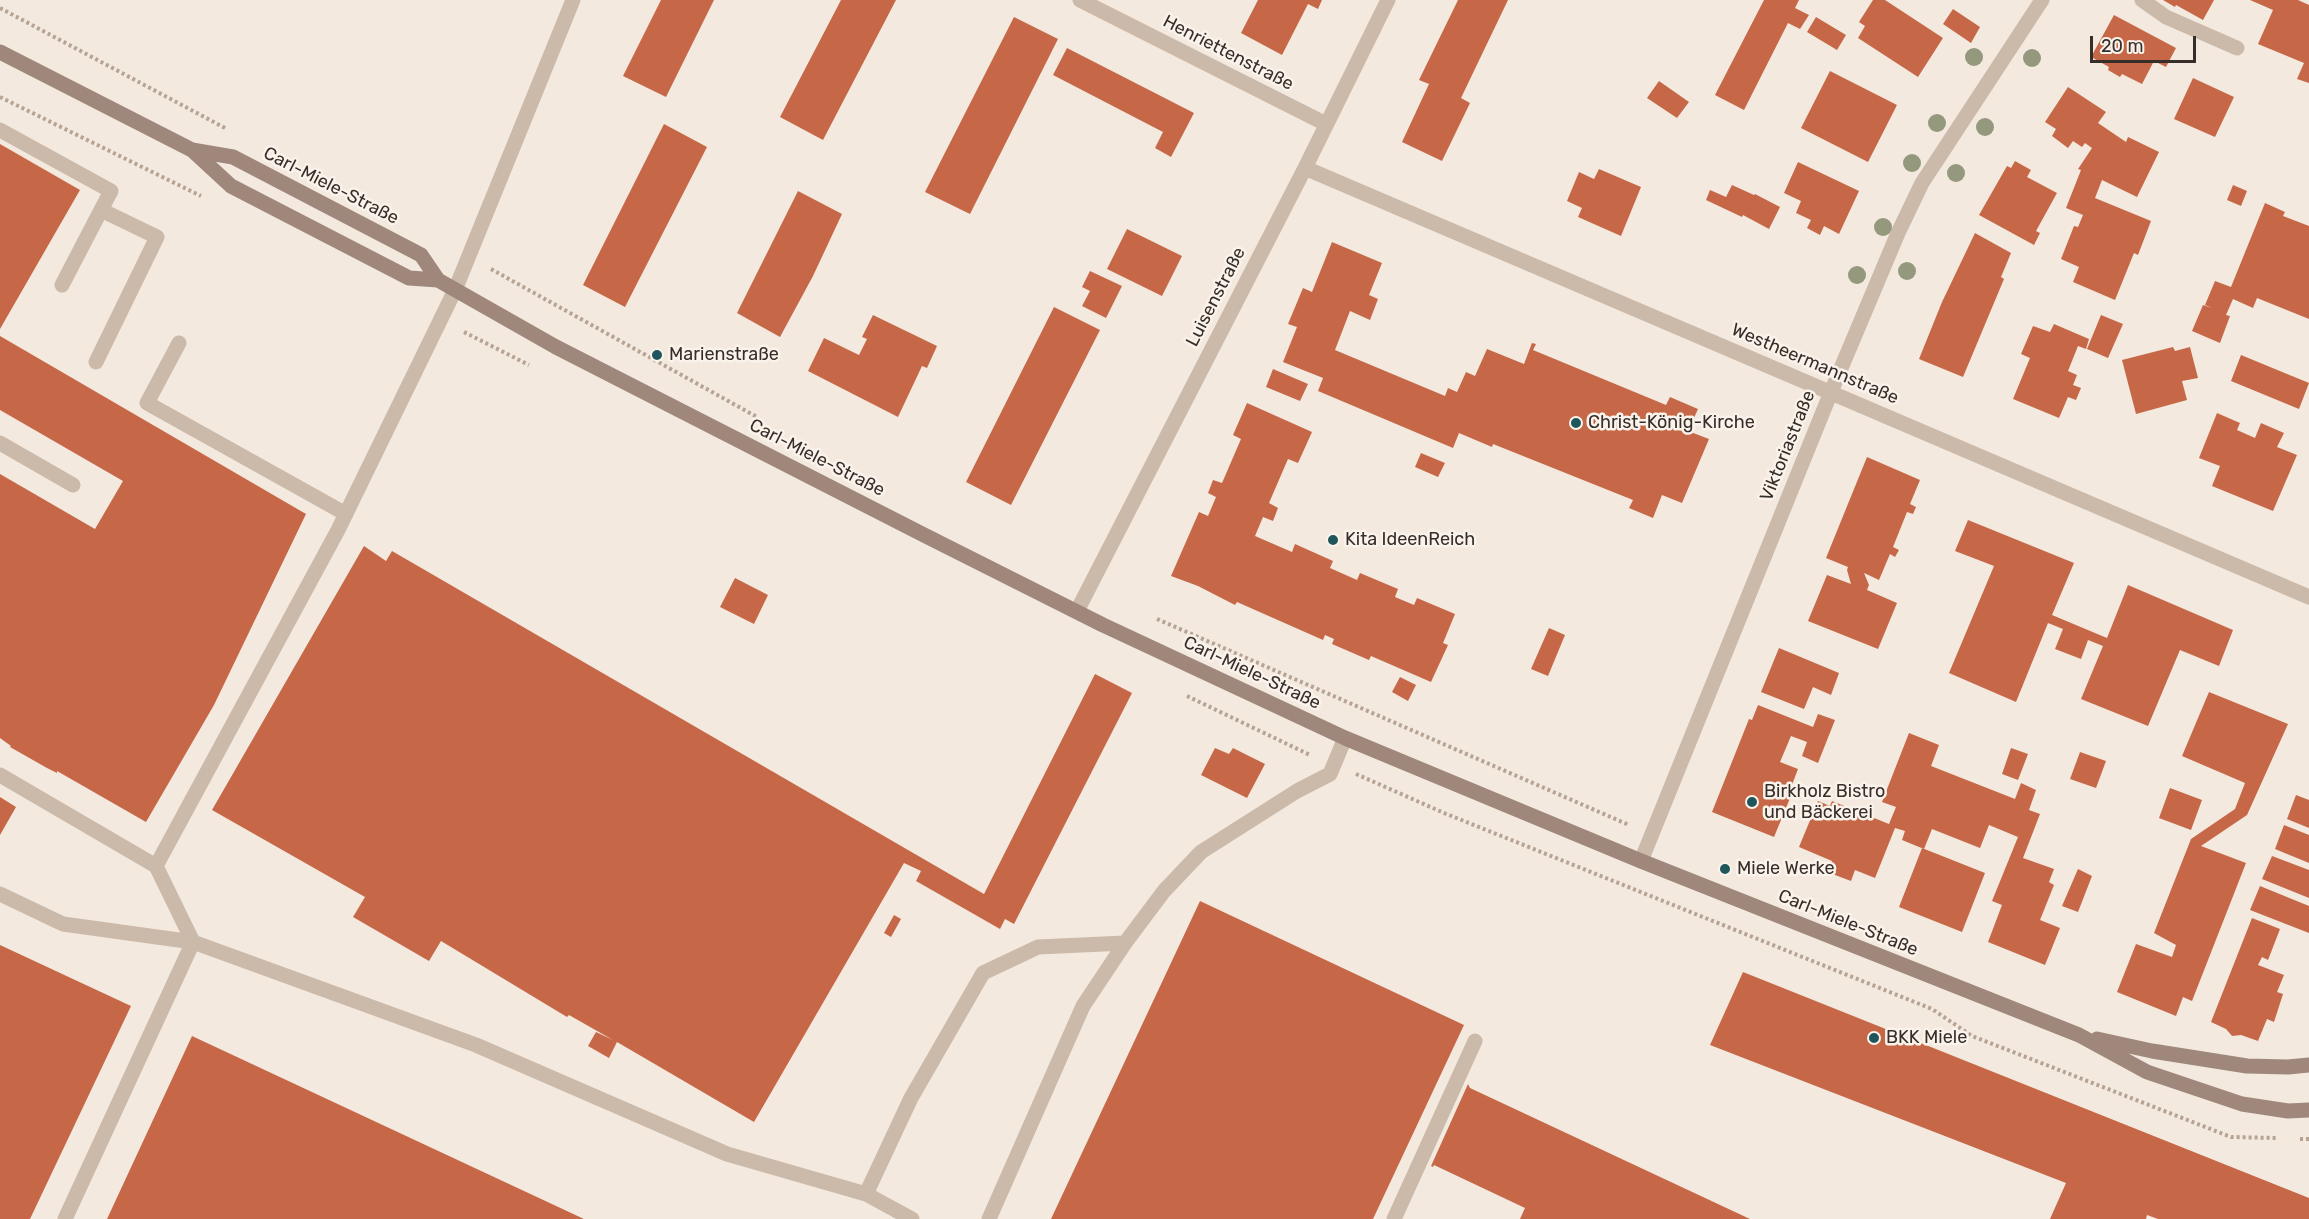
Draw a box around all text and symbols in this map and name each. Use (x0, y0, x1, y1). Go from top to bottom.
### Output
street label: Henriettenstraße (1159, 11, 1297, 95)
scale bar (2093, 24, 2200, 62)
text: 20 m (2101, 35, 2143, 57)
street label: Carl-Miele-Straße (260, 143, 402, 229)
street label: Luisenstraße (1182, 244, 1250, 350)
street label: Westheermannstraße (1728, 319, 1902, 409)
place label: Marienstraße (669, 344, 779, 366)
marker: Marienstraße (650, 348, 664, 362)
street label: Viktoriastraße (1756, 388, 1820, 504)
place label: Christ-König-Kirche (1588, 412, 1755, 434)
street label: Carl-Miele-Straße (746, 415, 888, 501)
marker: Christ-König-Kirche (1569, 416, 1583, 430)
place label: Kita IdeenReich (1345, 529, 1475, 551)
marker: Kita IdeenReich (1326, 533, 1340, 547)
street label: Carl-Miele-Straße (1180, 632, 1324, 714)
place label: Birkholz Bistro und Bäckerei (1764, 781, 1885, 824)
marker: Birkholz Bistro und Bäckerei (1745, 795, 1759, 809)
place label: Miele Werke (1737, 858, 1834, 880)
marker: Miele Werke (1718, 862, 1732, 876)
street label: Carl-Miele-Straße (1775, 885, 1921, 961)
place label: BKK Miele (1886, 1027, 1967, 1049)
marker: BKK Miele (1867, 1031, 1881, 1045)

